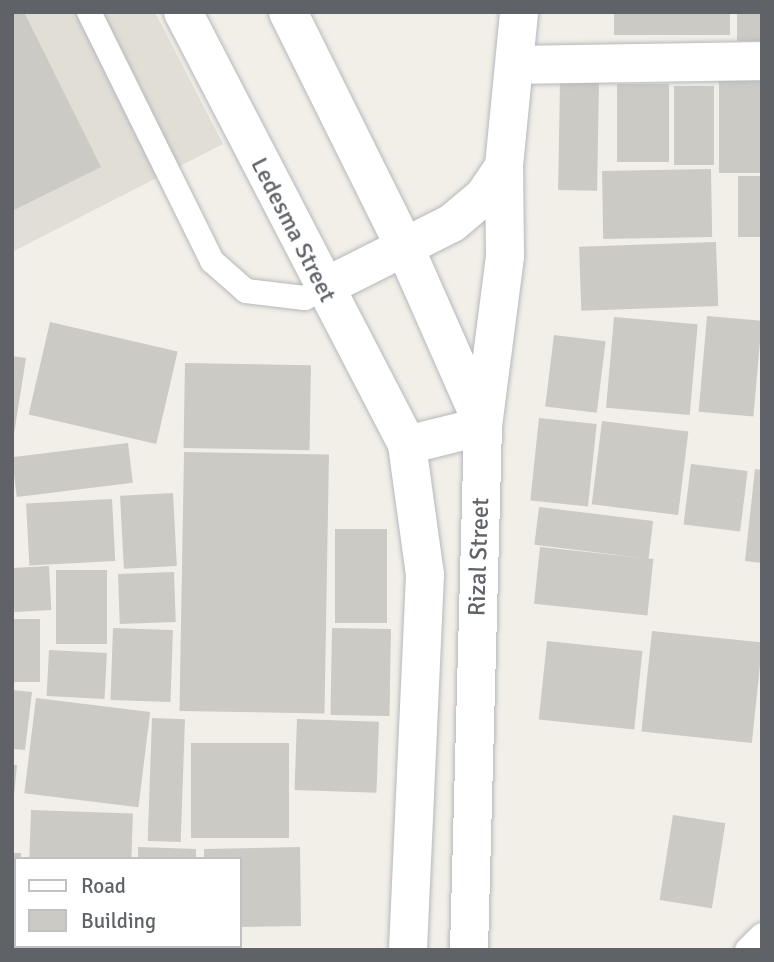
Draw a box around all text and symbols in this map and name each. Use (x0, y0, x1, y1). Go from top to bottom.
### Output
street label: Ledesma Street (244, 153, 342, 307)
street label: Rizal Street (463, 497, 495, 617)
legend (14, 857, 242, 948)
text: Road (81, 873, 126, 899)
text: Building (81, 908, 156, 934)

